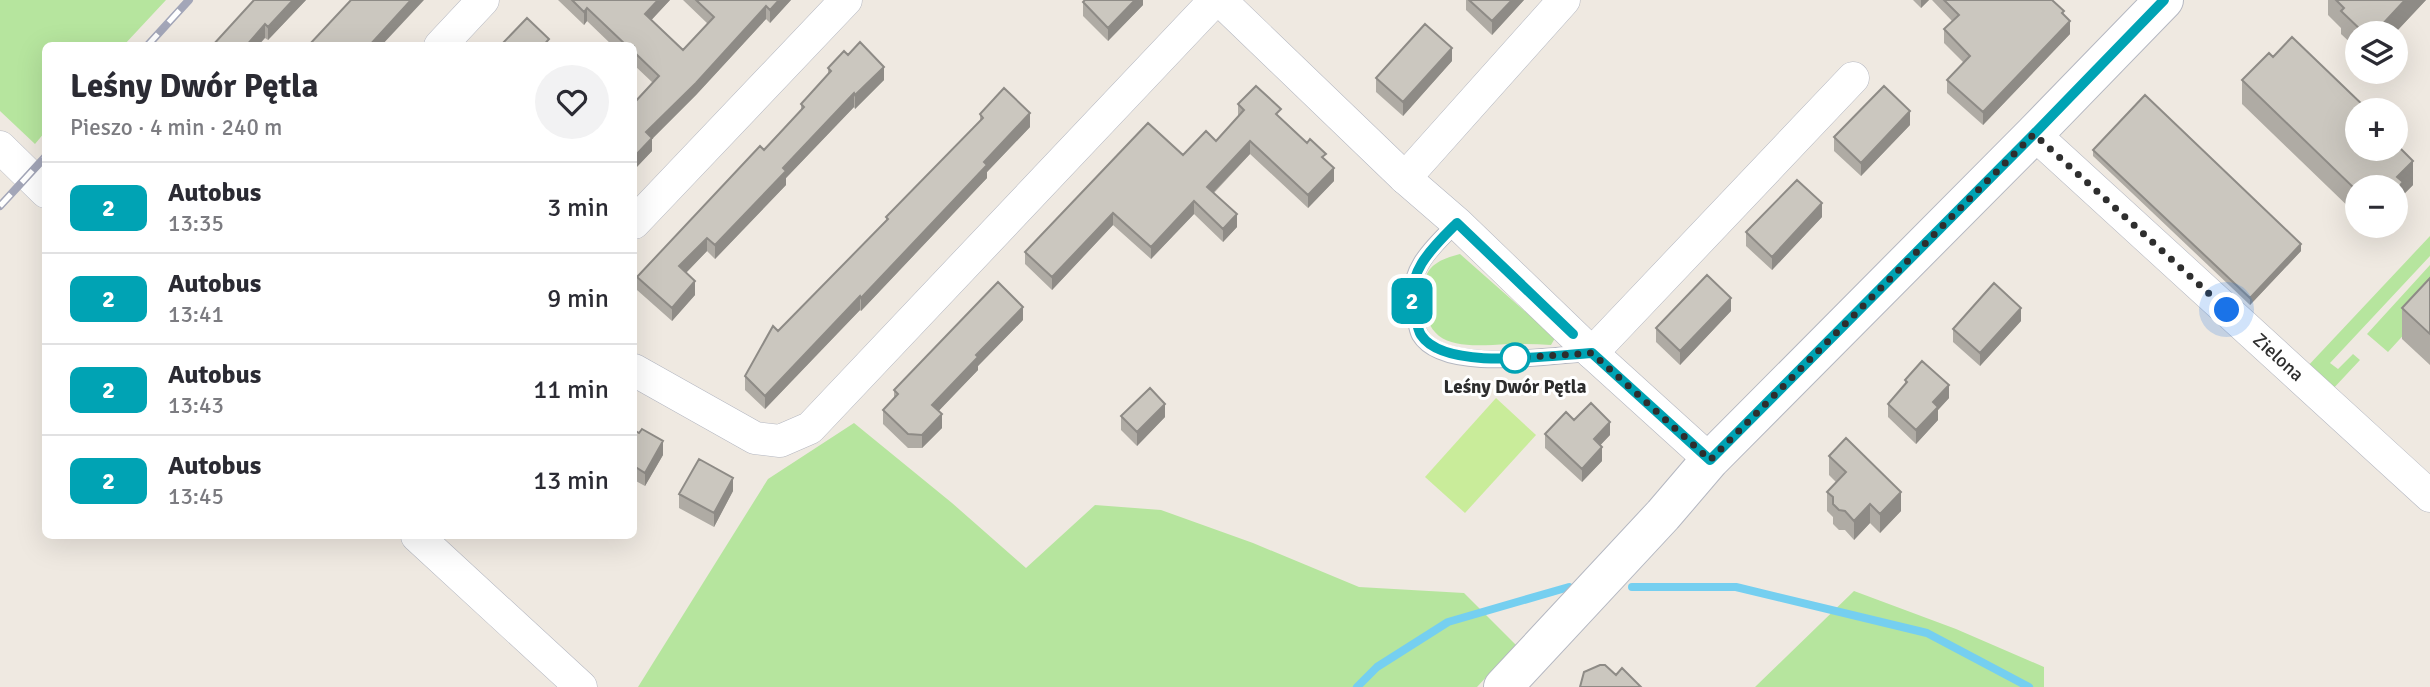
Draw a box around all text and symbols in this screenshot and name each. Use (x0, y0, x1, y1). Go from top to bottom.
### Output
map controls (2345, 21, 2408, 238)
button: layers (2345, 21, 2408, 84)
button: heart (535, 65, 609, 139)
text: Leśny Dwór Pętla (70, 66, 318, 107)
button: + (2345, 98, 2408, 161)
text: Pieszo · 4 min · 240 m (70, 113, 282, 142)
button: − (2345, 175, 2408, 238)
text: Autobus (168, 177, 261, 209)
text: 3 min (547, 192, 609, 224)
text: 2 (102, 193, 115, 223)
text: 13:35 (168, 209, 224, 238)
text: Autobus (168, 268, 261, 300)
line badge: 2 (1389, 278, 1435, 324)
text: 9 min (547, 283, 609, 315)
text: 2 (102, 284, 115, 314)
text: 2 (1406, 286, 1418, 316)
your location (2209, 292, 2244, 327)
text: 13:41 (168, 300, 224, 329)
street label: Zielona (2248, 328, 2309, 387)
marker: Leśny Dwór Pętla (1500, 343, 1530, 373)
text: Autobus (168, 359, 261, 391)
text: 11 min (533, 374, 609, 406)
text: 2 (102, 375, 115, 405)
place label: Leśny Dwór Pętla (1443, 375, 1587, 399)
text: 13:43 (168, 391, 224, 420)
text: Autobus (168, 450, 261, 482)
text: 13 min (533, 465, 609, 497)
text: 2 (102, 466, 115, 496)
text: 13:45 (168, 482, 224, 511)

